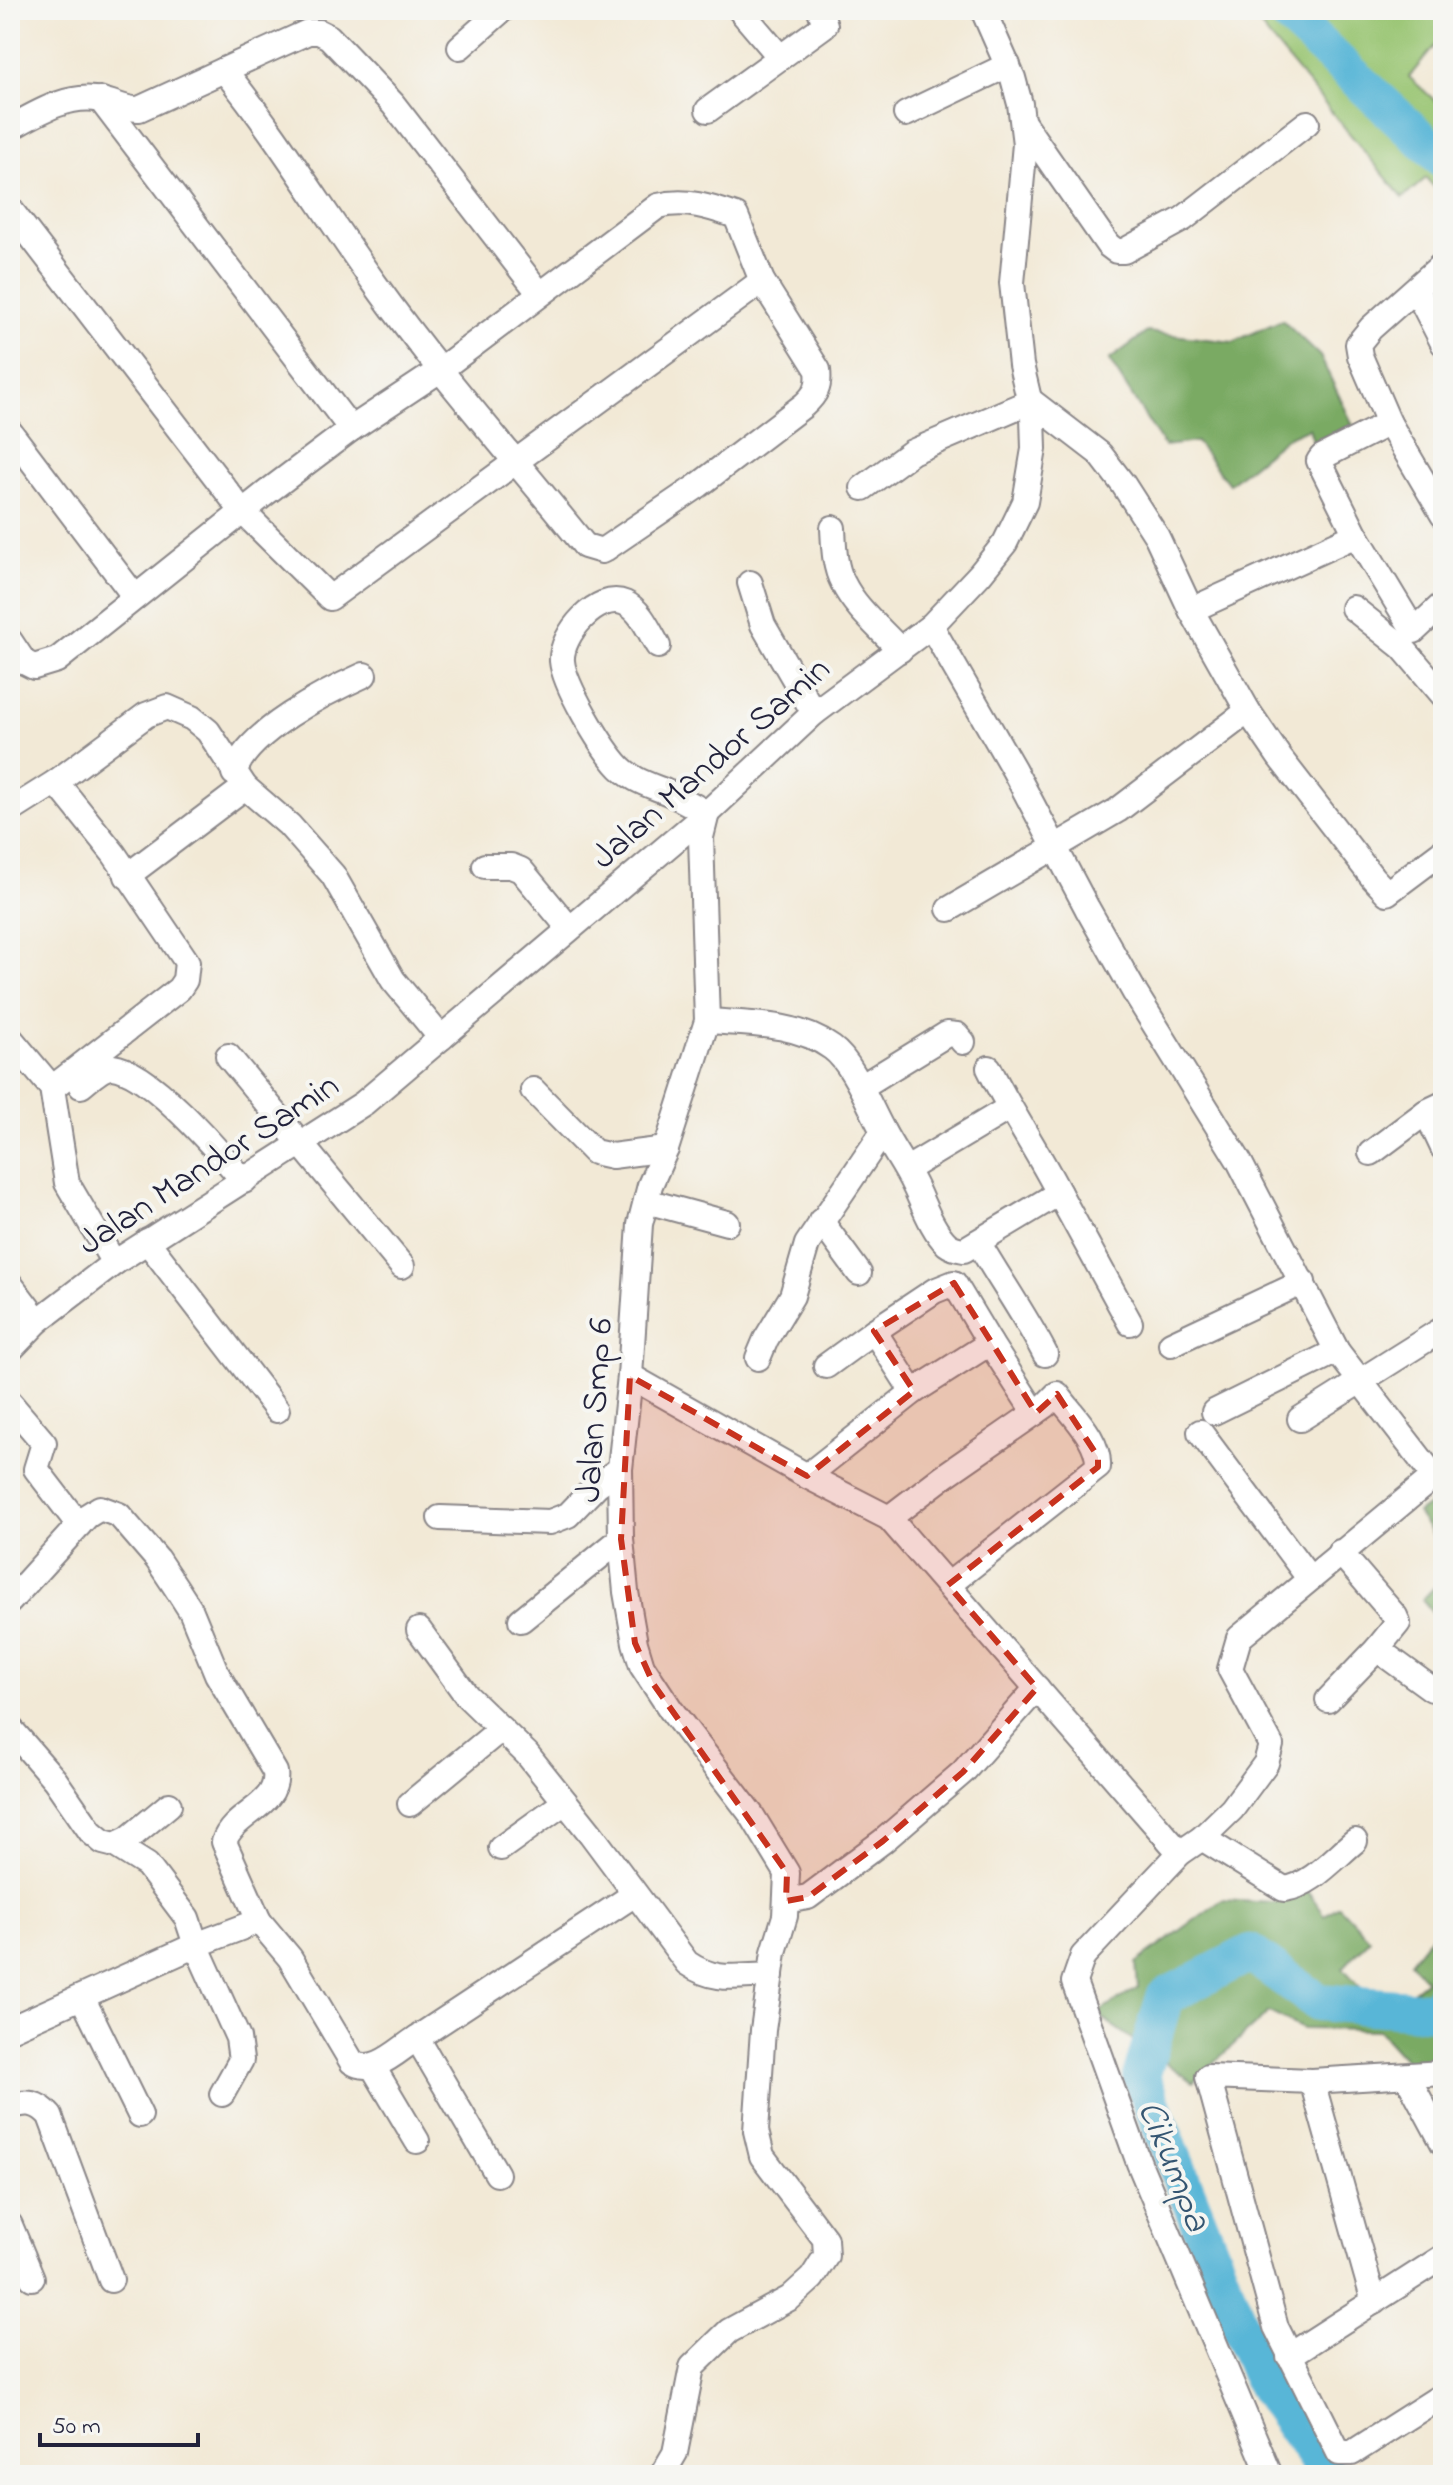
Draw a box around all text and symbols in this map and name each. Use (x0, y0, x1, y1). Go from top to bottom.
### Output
street label: Jalan Mandor Samin (581, 645, 843, 884)
street label: Jalan Mandor Samin (68, 1061, 351, 1270)
street label: Jalan Smp 6 (564, 1316, 629, 1504)
water label: Cikumpa (1121, 2093, 1224, 2241)
scale bar (40, 2397, 198, 2447)
text: 50 m (52, 2410, 101, 2445)

